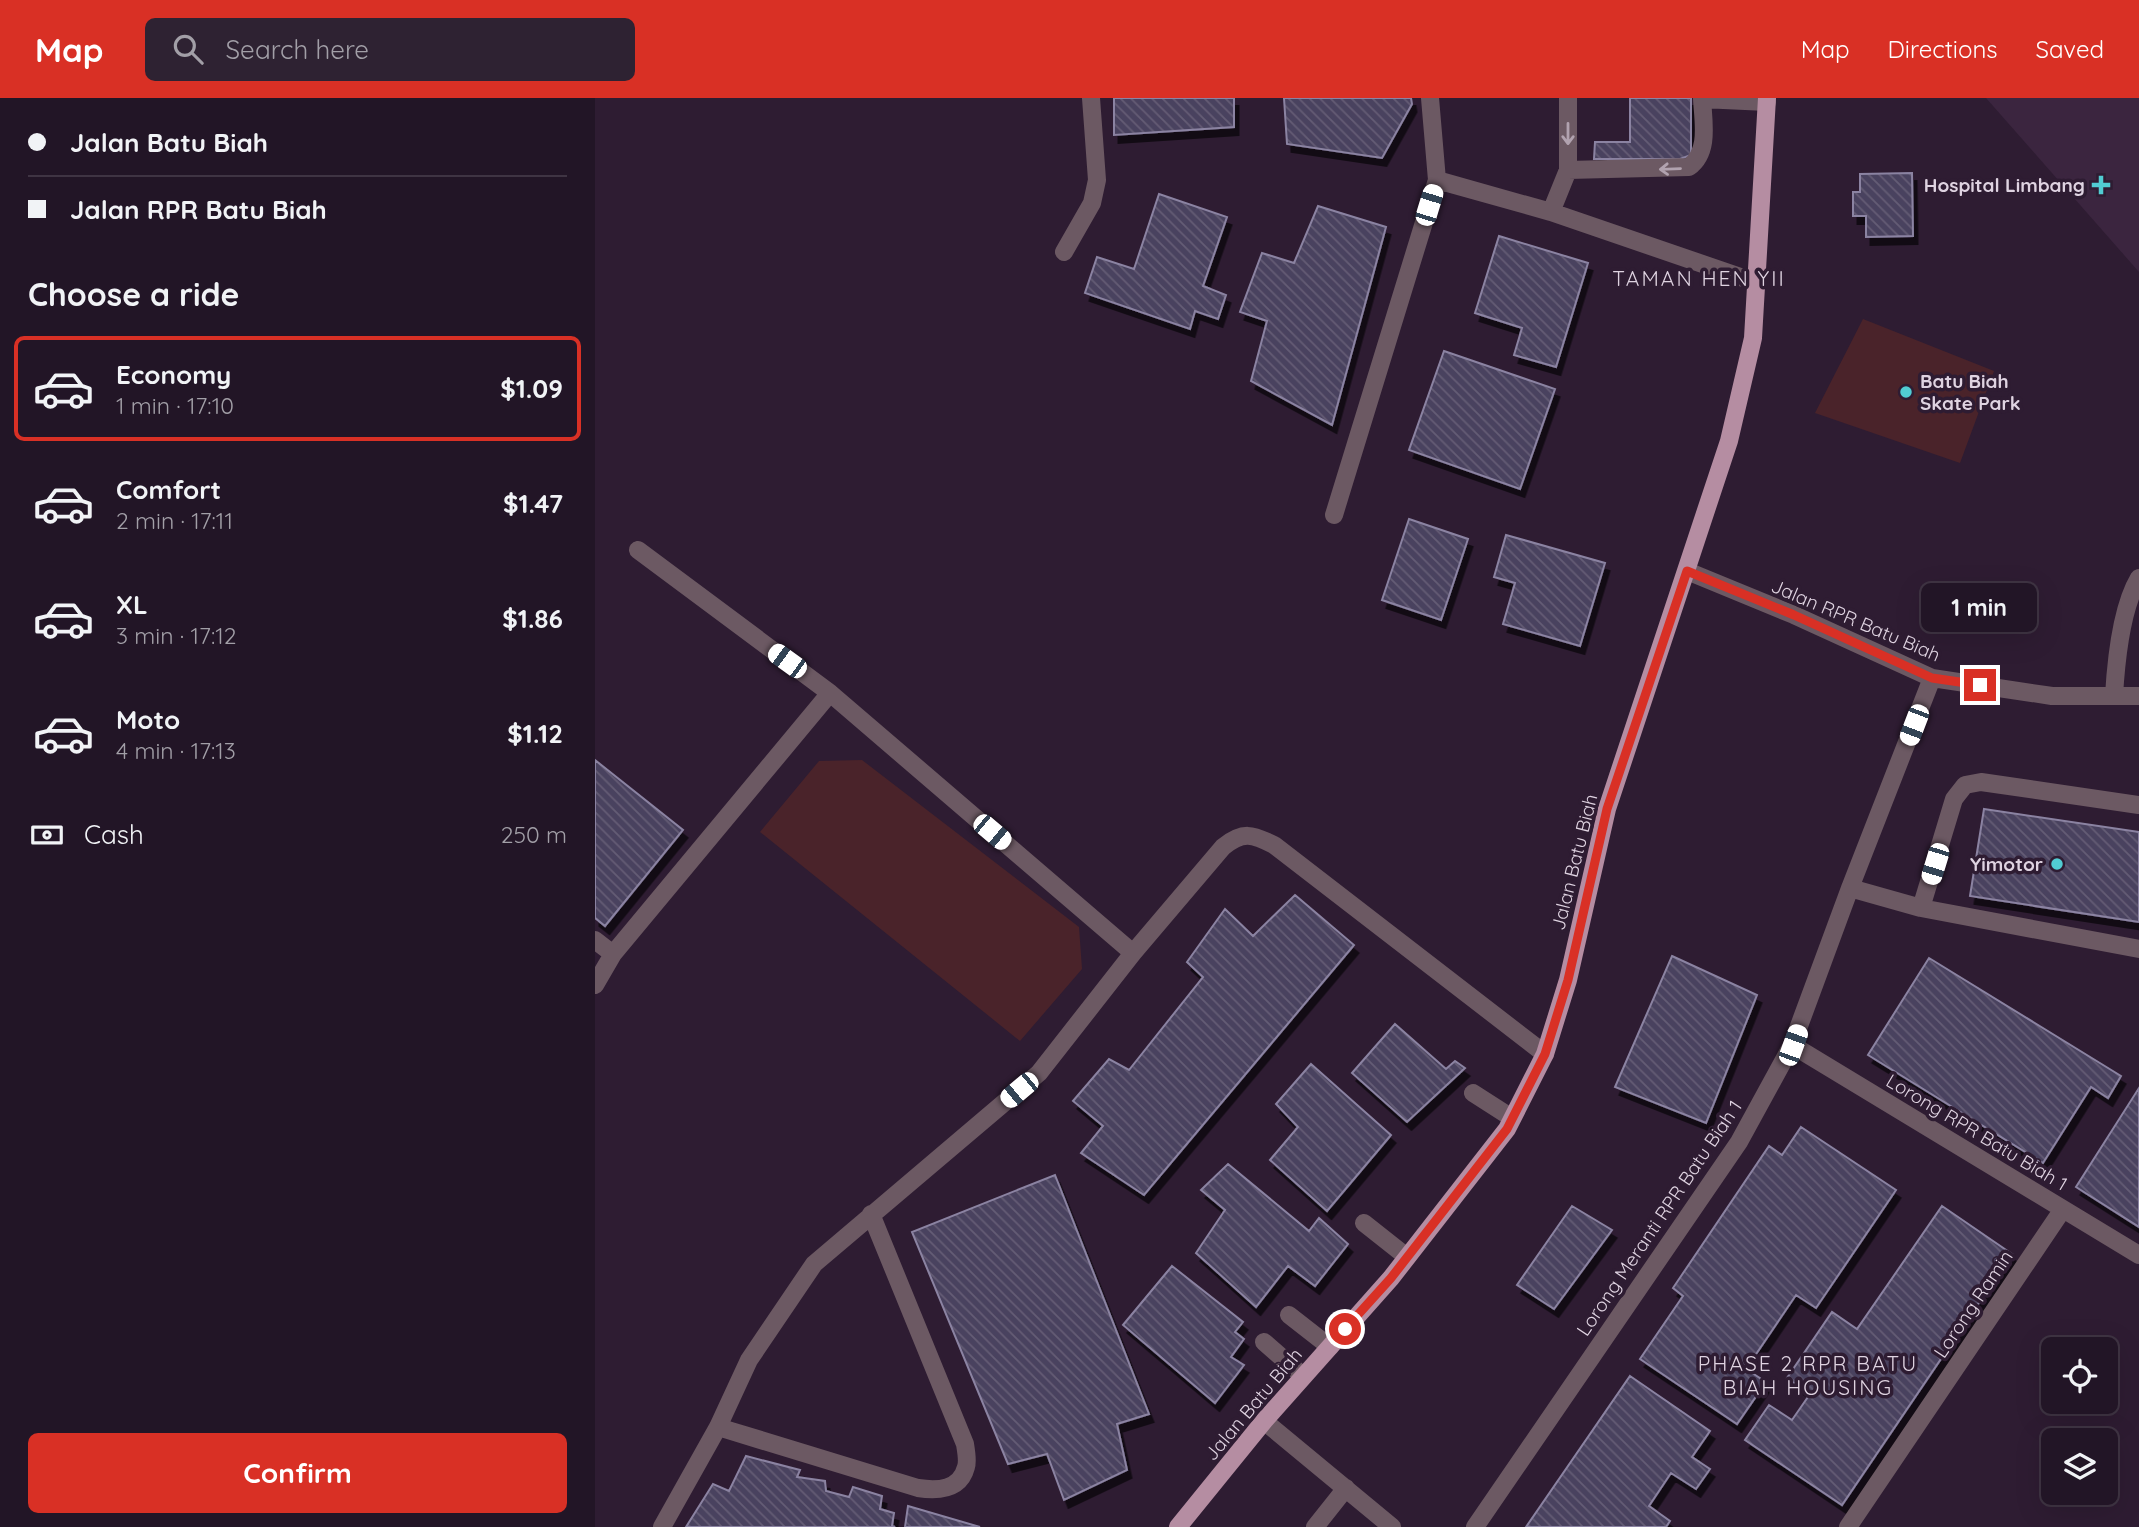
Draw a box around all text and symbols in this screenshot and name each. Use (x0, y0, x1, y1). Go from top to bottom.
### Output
search box (145, 18, 635, 81)
text: Map (35, 29, 103, 70)
icon: search (169, 30, 207, 68)
text: Search here (225, 33, 369, 66)
text: Map (1801, 34, 1850, 64)
text: Directions (1888, 34, 1998, 64)
text: Saved (2036, 34, 2104, 64)
one-way arrow (1561, 122, 1575, 145)
text: Jalan Batu Biah (70, 126, 268, 159)
one-way arrow (1658, 162, 1681, 176)
place label: Hospital Limbang (1924, 173, 2085, 197)
marker: Hospital Limbang (2091, 175, 2111, 195)
car (1413, 182, 1446, 228)
text: Jalan RPR Batu Biah (70, 193, 327, 226)
district label: TAMAN HEN YII (1612, 265, 1786, 291)
text: Choose a ride (28, 274, 240, 314)
icon: car (32, 357, 95, 420)
text: Economy (116, 358, 231, 391)
place label: Batu Biah Skate Park (1920, 369, 2021, 415)
text: $1.09 (500, 372, 563, 405)
marker: Batu Biah Skate Park (1898, 384, 1914, 400)
text: 1 min · 17:10 (116, 391, 234, 420)
icon: car (32, 472, 95, 535)
text: Comfort (116, 473, 221, 506)
text: $1.47 (503, 487, 563, 520)
text: 2 min · 17:11 (116, 506, 233, 535)
street label: Jalan RPR Batu Biah (1768, 573, 1944, 667)
callout: 1 min (1922, 584, 2038, 632)
icon: car (32, 587, 95, 650)
text: XL (116, 588, 148, 621)
text: 1 min (1951, 593, 2007, 622)
text: $1.86 (502, 602, 563, 635)
text: 3 min · 17:12 (116, 621, 236, 650)
car (764, 640, 811, 682)
route end (1964, 669, 1996, 701)
icon: car (32, 702, 95, 765)
car (1897, 702, 1932, 748)
text: Moto (116, 703, 180, 736)
text: $1.12 (507, 717, 563, 750)
text: 4 min · 17:13 (116, 736, 236, 765)
street label: Jalan Batu Biah (1545, 791, 1603, 933)
car (970, 810, 1015, 854)
icon: cash (28, 816, 66, 854)
text: Cash (84, 818, 144, 851)
text: 250 m (501, 820, 567, 849)
car (1919, 841, 1952, 887)
place label: Yimotor (1970, 852, 2043, 876)
marker: Yimotor (2049, 856, 2065, 872)
car (1776, 1022, 1811, 1068)
car (997, 1068, 1042, 1112)
street label: Lorong RPR Batu Biah 1 (1882, 1068, 2072, 1196)
street label: Lorong Meranti RPR Batu Biah 1 (1571, 1096, 1747, 1340)
street label: Lorong Ramin (1928, 1246, 2018, 1362)
route start (1329, 1313, 1361, 1345)
map controls (2041, 1337, 2118, 1505)
button: locate (2041, 1337, 2118, 1414)
street label: Jalan Batu Biah (1199, 1343, 1307, 1465)
district label: PHASE 2 RPR BATU BIAH HOUSING (1698, 1350, 1918, 1400)
button: layers (2041, 1428, 2118, 1505)
button: Confirm (28, 1433, 567, 1513)

